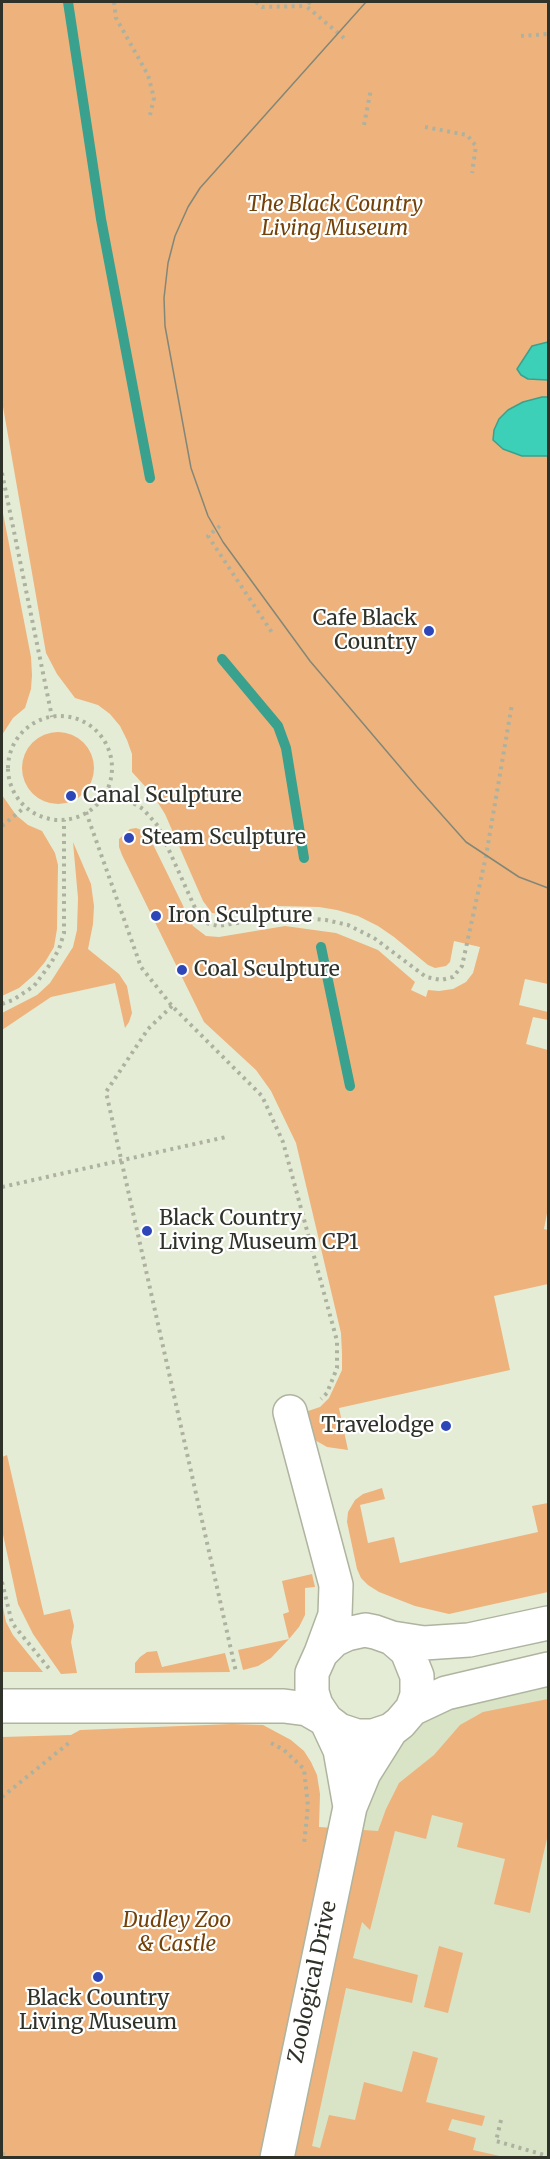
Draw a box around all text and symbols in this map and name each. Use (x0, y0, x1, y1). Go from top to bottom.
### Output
park label: The Black Country Living Museum (247, 192, 423, 242)
place label: Cafe Black Country (313, 606, 417, 656)
marker: Cafe Black Country (422, 624, 436, 638)
place label: Canal Sculpture (83, 783, 242, 809)
marker: Canal Sculpture (64, 789, 78, 803)
place label: Steam Sculpture (141, 825, 306, 851)
marker: Steam Sculpture (122, 831, 136, 845)
place label: Iron Sculpture (168, 903, 312, 929)
marker: Iron Sculpture (149, 909, 163, 923)
place label: Coal Sculpture (194, 957, 340, 983)
marker: Coal Sculpture (175, 963, 189, 977)
place label: Black Country Living Museum CP1 (159, 1206, 359, 1256)
marker: Black Country Living Museum CP1 (140, 1224, 154, 1238)
place label: Travelodge (321, 1413, 434, 1439)
marker: Travelodge (439, 1419, 453, 1433)
street label: Zoological Drive (284, 1899, 342, 2065)
park label: Dudley Zoo & Castle (123, 1908, 231, 1958)
marker: Black Country Living Museum (91, 1970, 105, 1984)
place label: Black Country Living Museum (19, 1986, 177, 2036)

